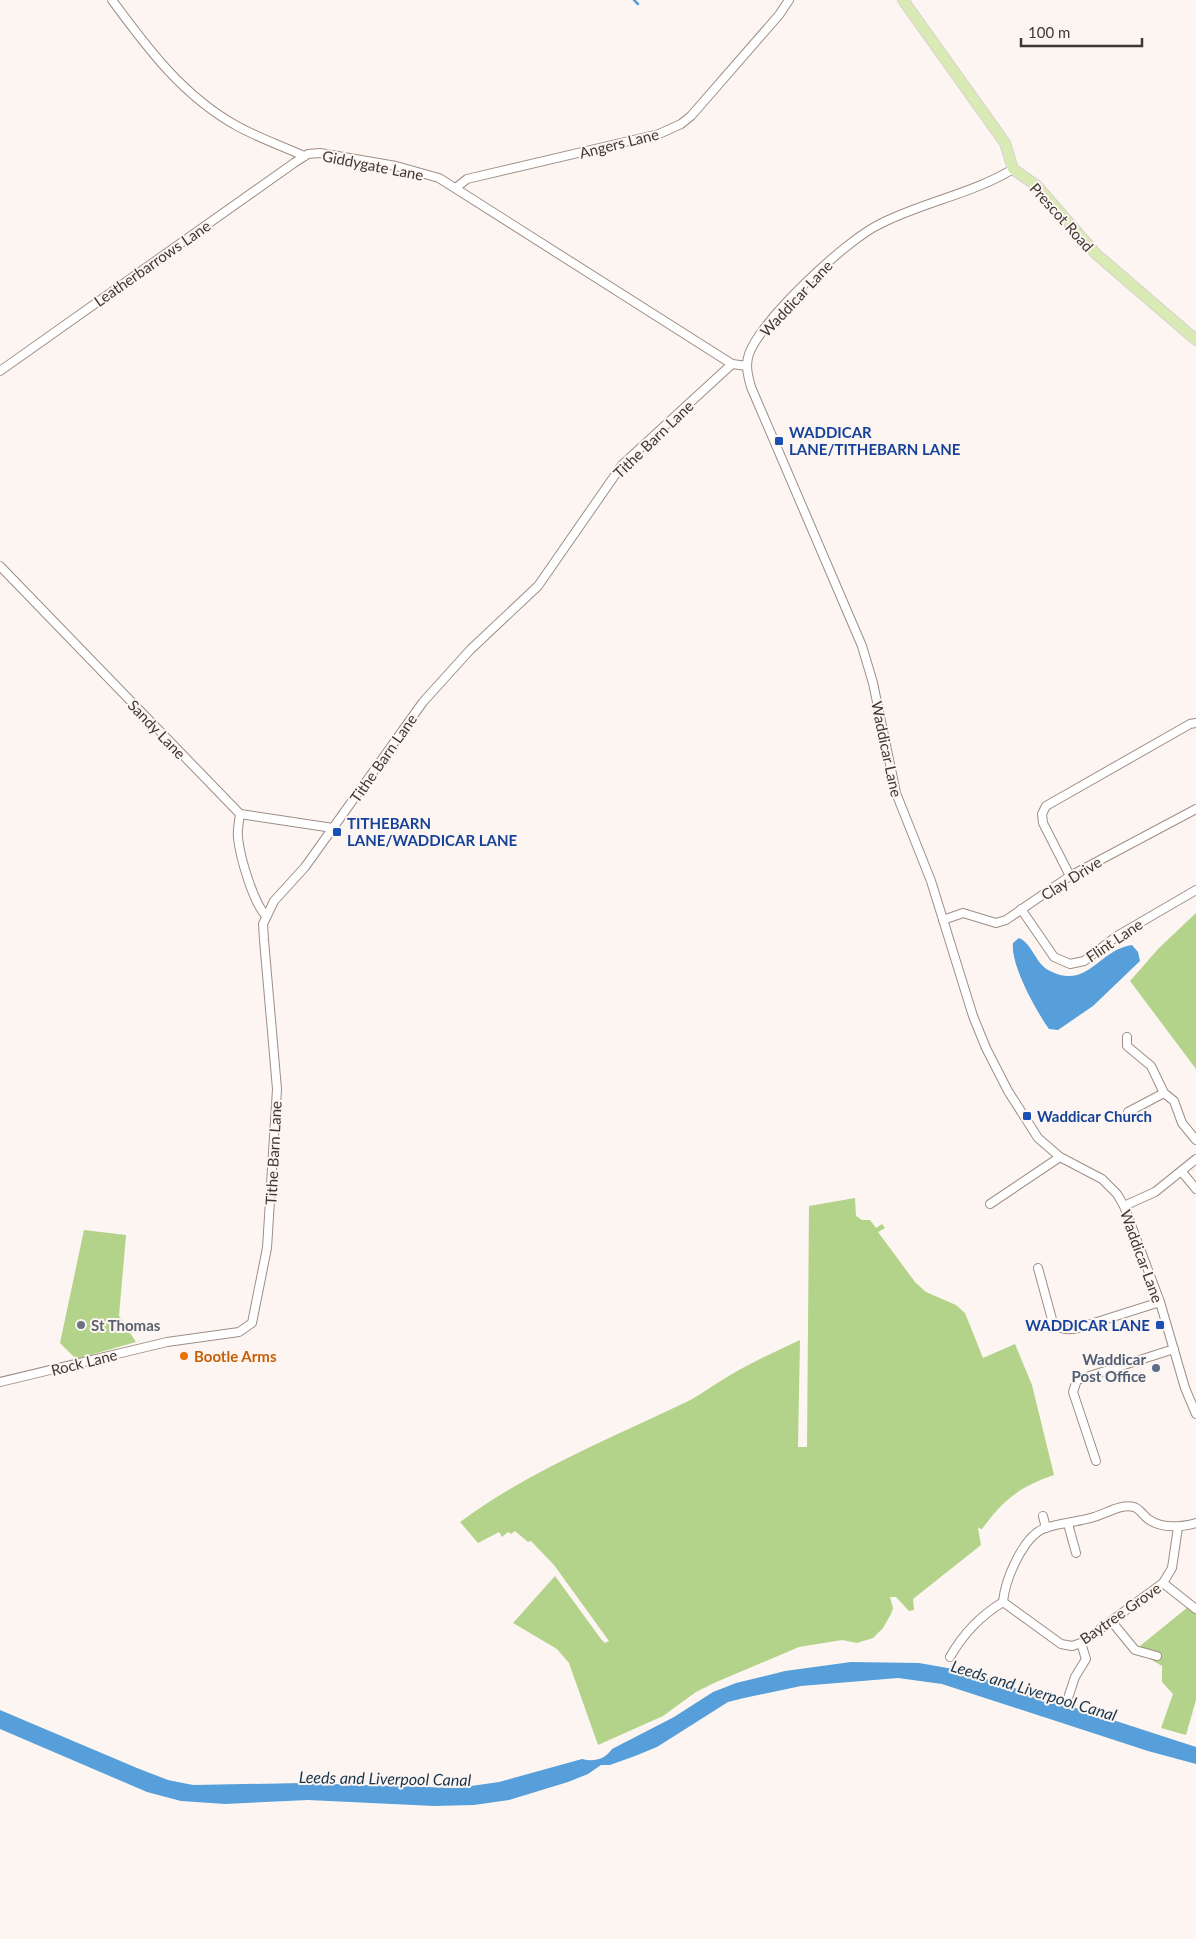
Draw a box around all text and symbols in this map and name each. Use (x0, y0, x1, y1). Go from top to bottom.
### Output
scale bar (1021, 15, 1142, 47)
text: 100 m (1028, 23, 1070, 41)
street label: Angers Lane (577, 124, 661, 162)
street label: Giddygate Lane (321, 146, 425, 184)
street label: Prescot Road (1026, 179, 1098, 255)
street label: Leatherbarrows Lane (90, 216, 214, 310)
street label: Waddicar Lane (756, 256, 836, 340)
street label: Tithe Barn Lane (609, 396, 697, 482)
place label: WADDICAR LANE/TITHEBARN LANE (789, 423, 961, 458)
marker: WADDICAR LANE/TITHEBARN LANE (773, 435, 785, 447)
street label: Sandy Lane (125, 696, 190, 762)
street label: Waddicar Lane (868, 699, 906, 799)
street label: Tithe Barn Lane (346, 710, 420, 806)
place label: TITHEBARN LANE/WADDICAR LANE (347, 814, 518, 849)
marker: TITHEBARN LANE/WADDICAR LANE (331, 826, 343, 838)
street label: Clay Drive (1037, 852, 1105, 904)
street label: Flint Lane (1082, 914, 1146, 965)
street label: Tithe Barn Lane (261, 1100, 285, 1205)
place label: Waddicar Church (1037, 1107, 1152, 1125)
marker: Waddicar Church (1021, 1110, 1033, 1122)
street label: Waddicar Lane (1117, 1207, 1167, 1305)
place label: St Thomas (91, 1316, 161, 1334)
place label: WADDICAR LANE (1025, 1316, 1150, 1334)
marker: St Thomas (75, 1319, 87, 1331)
marker: WADDICAR LANE (1154, 1319, 1166, 1331)
street label: Rock Lane (49, 1345, 119, 1379)
place label: Bootle Arms (194, 1347, 277, 1365)
marker: Bootle Arms (178, 1350, 190, 1362)
place label: Waddicar Post Office (1072, 1350, 1146, 1385)
marker: Waddicar Post Office (1150, 1362, 1162, 1374)
street label: Baytree Grove (1076, 1578, 1164, 1647)
water label: Leeds and Liverpool Canal (949, 1656, 1120, 1724)
water label: Leeds and Liverpool Canal (299, 1767, 472, 1789)

